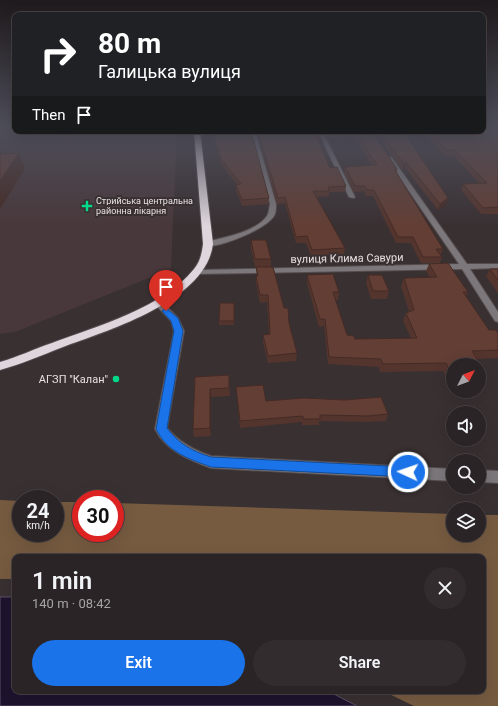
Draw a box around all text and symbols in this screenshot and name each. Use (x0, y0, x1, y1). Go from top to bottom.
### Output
text: 80 m (98, 27, 161, 60)
icon: right (32, 28, 84, 80)
text: Галицька вулиця (98, 61, 241, 82)
icon: arrive (73, 104, 95, 126)
text: Then (32, 106, 65, 124)
place label: Стрийська центральна районна лікарня (96, 196, 193, 216)
marker: Стрийська центральна районна лікарня (81, 200, 93, 212)
street label: вулиця Клима Савури (290, 251, 404, 266)
pin (149, 270, 183, 311)
icon: arrive (155, 276, 177, 298)
north arrow (446, 358, 486, 398)
map controls (446, 358, 486, 542)
place label: АГЗП "Калан" (39, 373, 108, 386)
marker: АГЗП "Калан" (111, 374, 121, 384)
button: sound (446, 406, 486, 446)
position arrow (387, 451, 429, 493)
button: search (446, 454, 486, 494)
speed limit sign: 30 (72, 490, 124, 542)
text: 24 (27, 499, 49, 523)
button: layers (446, 502, 486, 542)
text: km/h (26, 520, 50, 531)
text: 1 min (32, 567, 92, 595)
button: close (424, 567, 466, 609)
text: 140 m · 08:42 (32, 596, 111, 611)
button: Exit (32, 640, 245, 686)
button: Share (253, 640, 466, 686)

